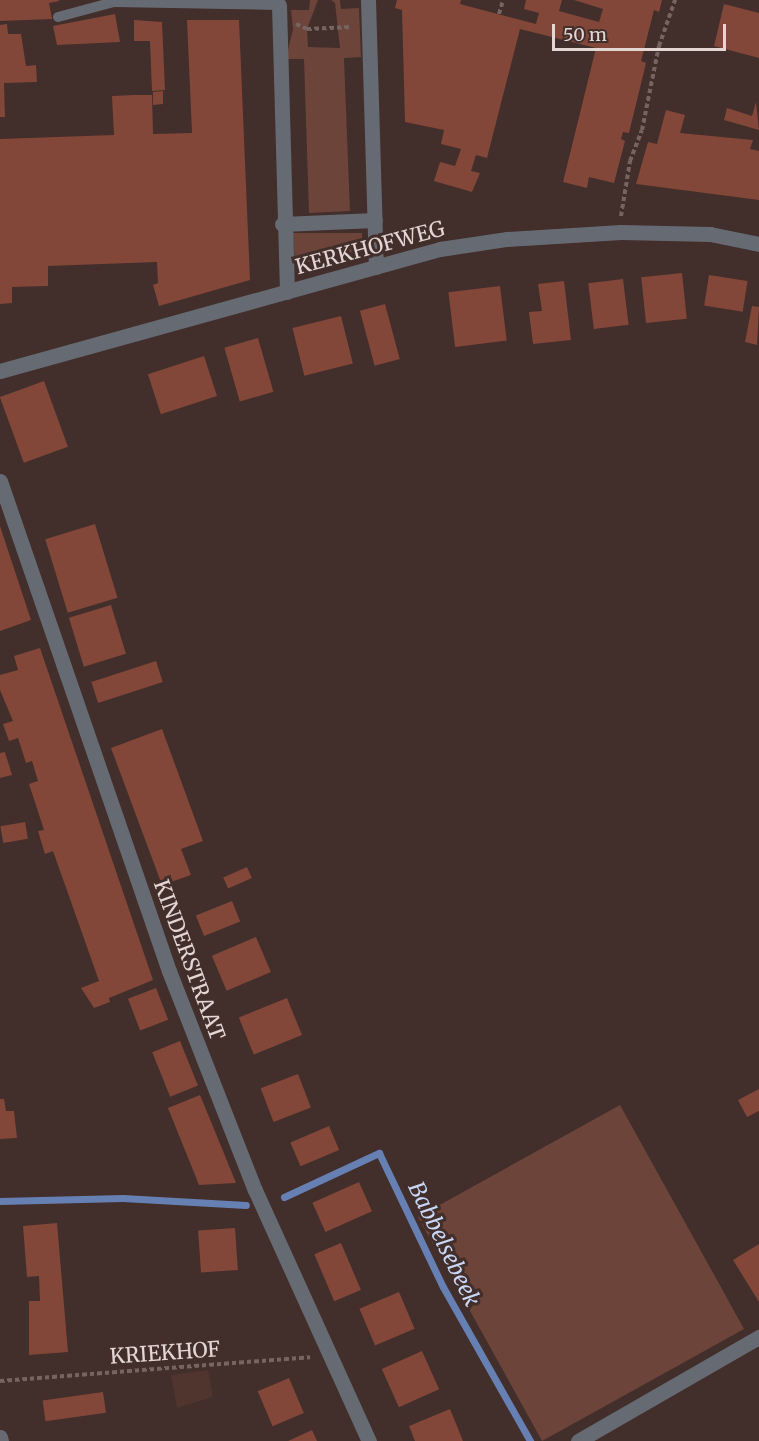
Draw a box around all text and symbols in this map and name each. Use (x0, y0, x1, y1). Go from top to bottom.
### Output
scale bar (555, 12, 729, 50)
text: 50 m (563, 23, 607, 46)
street label: KERKHOFWEG (293, 216, 447, 280)
street label: KINDERSTRAAT (148, 876, 230, 1044)
water label: Babbelsebeek (402, 1177, 486, 1311)
street label: KRIEKHOF (109, 1337, 221, 1369)

